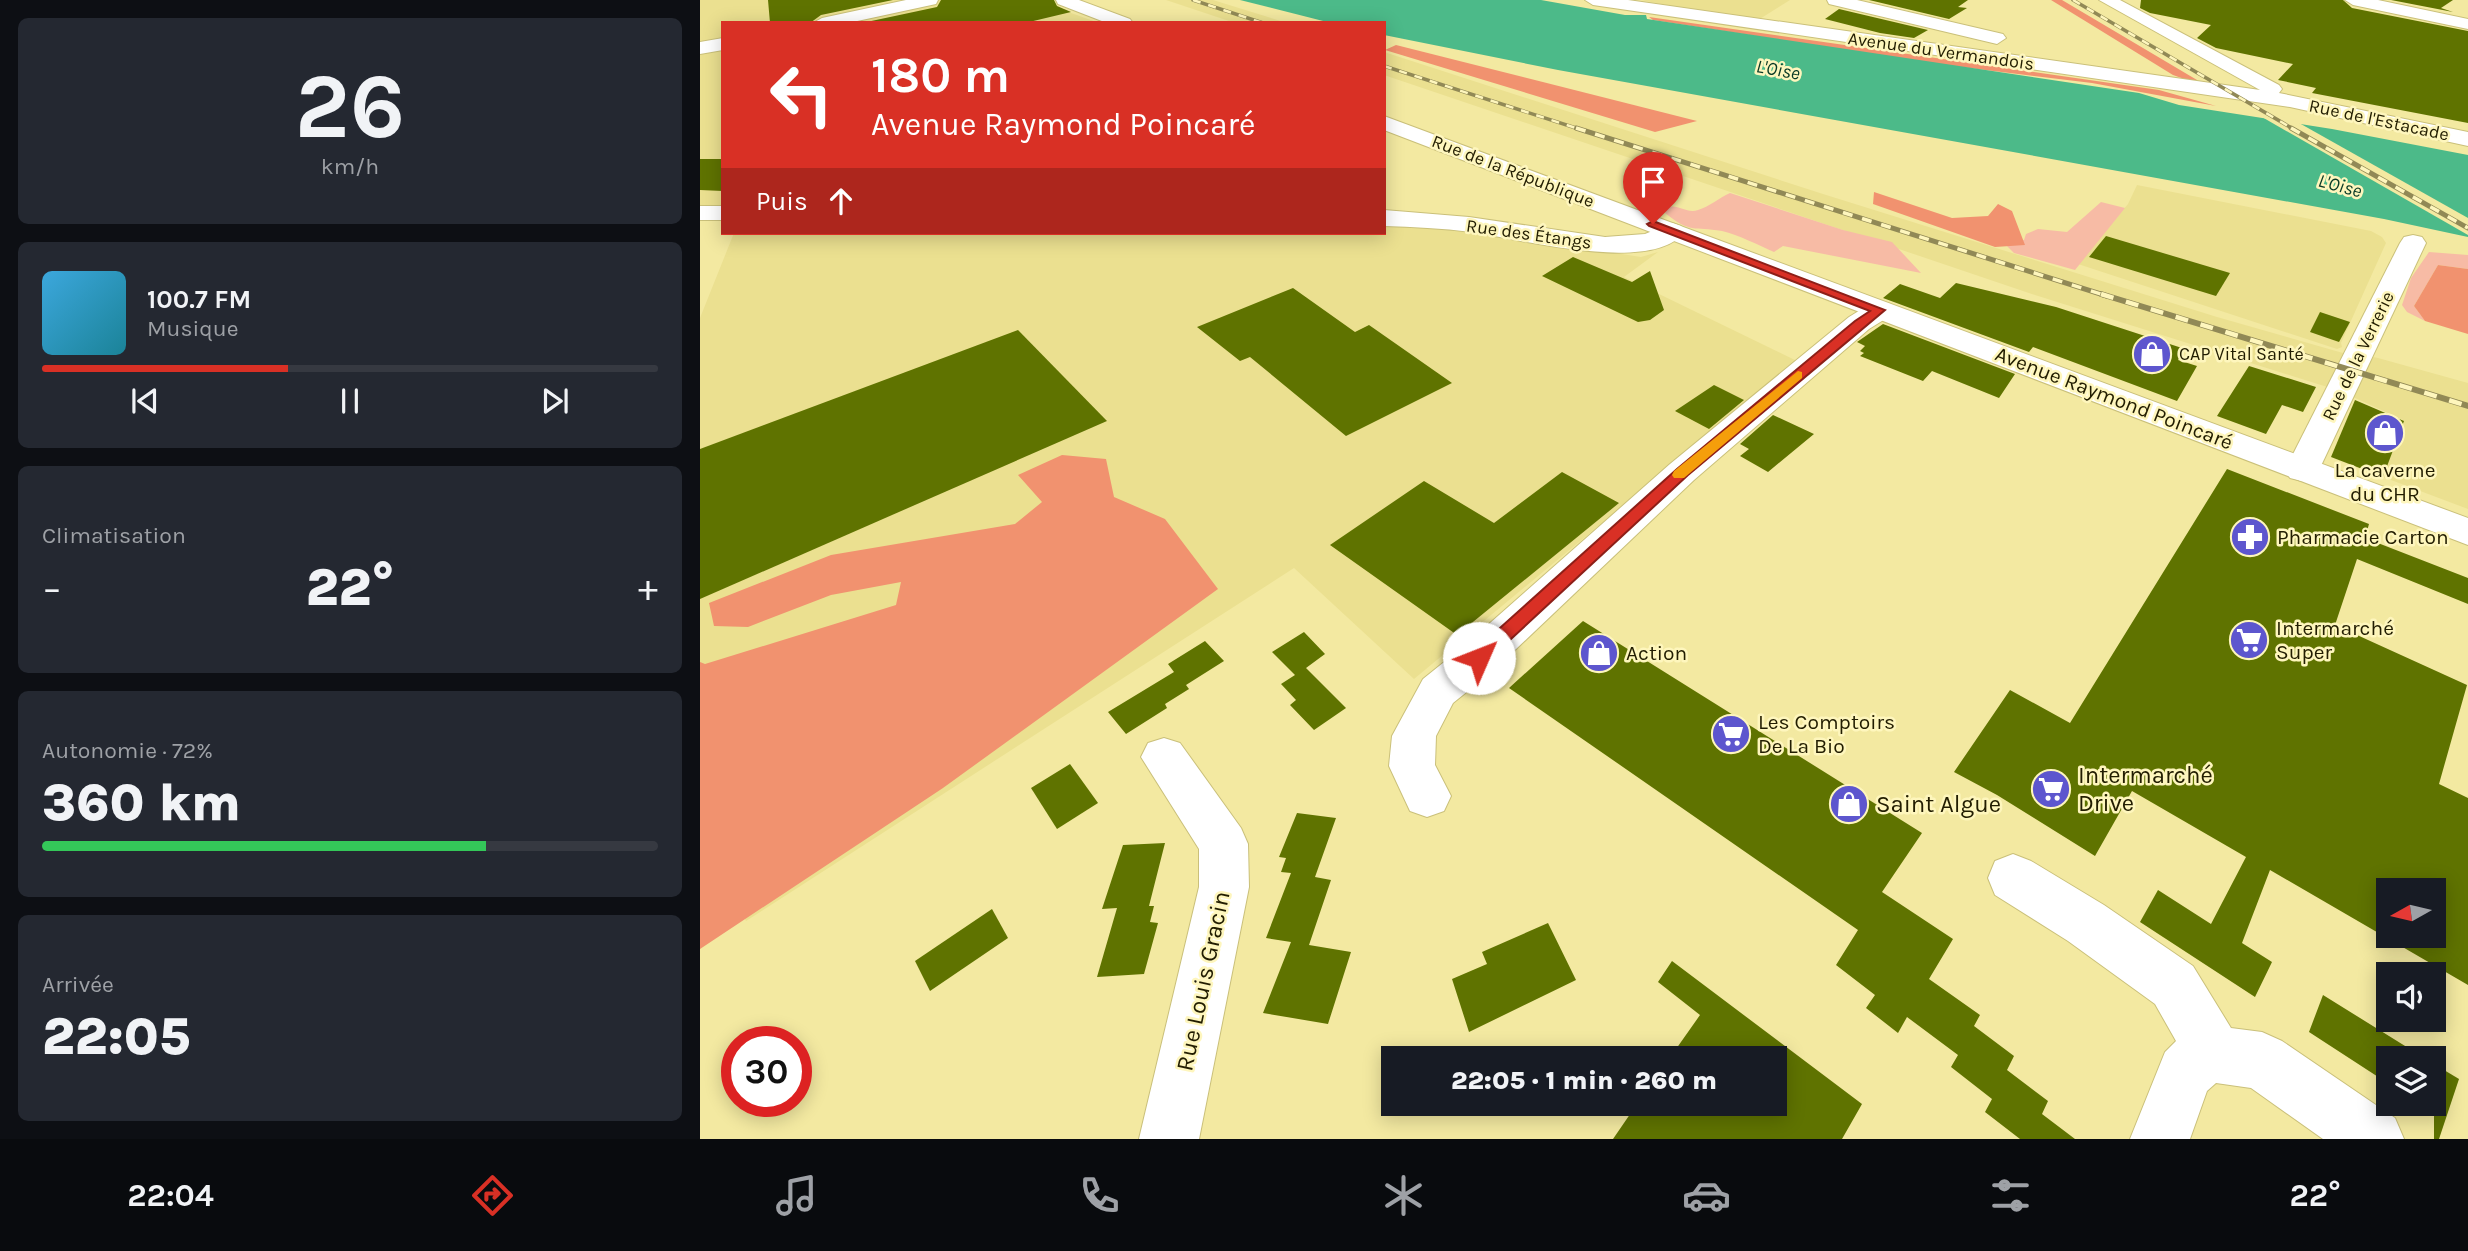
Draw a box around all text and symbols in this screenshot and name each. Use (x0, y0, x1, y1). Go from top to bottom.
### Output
street label: Avenue du Vermandois (1847, 27, 2035, 75)
text: 180 m (871, 47, 1010, 104)
icon: left (756, 49, 847, 140)
text: 26 (295, 54, 405, 160)
water label: L'Oise (1754, 55, 1802, 85)
street label: Rue de l'Estacade (2307, 94, 2451, 146)
text: Avenue Raymond Poincaré (871, 106, 1256, 143)
street label: Rue de la République (1429, 130, 1597, 212)
pin (1623, 152, 1683, 224)
text: km/h (321, 153, 379, 180)
icon: arrive (1634, 163, 1672, 201)
water label: L'Oise (2316, 170, 2364, 202)
icon: ahead (822, 182, 860, 220)
text: Puis (756, 186, 808, 217)
street label: Rue des Étangs (1465, 213, 1593, 254)
text: 100.7 FM (147, 284, 251, 315)
street label: Rue de la Verrerie (2317, 288, 2399, 424)
text: Musique (147, 315, 239, 342)
shop icon: CAP Vital Santé (2131, 333, 2173, 375)
street label: Avenue Raymond Poincaré (1992, 342, 2236, 454)
place label: CAP Vital Santé (2179, 343, 2304, 365)
icon: previous (126, 382, 164, 420)
icon: pause (331, 382, 369, 420)
icon: next (536, 382, 574, 420)
shop icon: La caverne du CHR (2364, 412, 2406, 454)
place label: La caverne du CHR (2334, 458, 2436, 506)
pharmacy icon: Pharmacie Carton (2229, 516, 2271, 558)
text: Climatisation (42, 522, 186, 549)
place label: Pharmacie Carton (2277, 525, 2449, 549)
text: 22° (306, 557, 394, 618)
text: − (42, 566, 62, 611)
text: + (638, 566, 658, 611)
place label: Intermarché Super (2276, 616, 2394, 664)
supermarket icon: Intermarché Super (2228, 619, 2270, 661)
position arrow (1442, 621, 1516, 695)
shop icon: Action (1578, 632, 1620, 674)
place label: Action (1626, 641, 1687, 665)
place label: Les Comptoirs De La Bio (1758, 710, 1895, 758)
supermarket icon: Les Comptoirs De La Bio (1710, 713, 1752, 755)
text: Autonomie · 72% (42, 737, 213, 764)
place label: Intermarché Drive (2078, 761, 2213, 817)
supermarket icon: Intermarché Drive (2030, 768, 2072, 810)
text: 360 km (42, 772, 241, 833)
shop icon: Saint Algue (1828, 783, 1870, 825)
place label: Saint Algue (1876, 790, 2001, 818)
north arrow (2376, 878, 2446, 948)
map controls (2376, 878, 2446, 1116)
street label: Rue Louis Gracin (1170, 889, 1236, 1073)
button: sound (2376, 962, 2446, 1032)
text: Arrivée (42, 971, 114, 998)
text: 22:05 (42, 1006, 190, 1067)
speed limit sign: 30 (721, 1026, 812, 1117)
button: layers (2376, 1046, 2446, 1116)
text: 22:05 · 1 min · 260 m (1451, 1065, 1717, 1096)
icon: directions (468, 1171, 517, 1220)
icon: music (772, 1171, 821, 1220)
icon: phone (1075, 1171, 1124, 1220)
icon: climate (1379, 1171, 1428, 1220)
icon: car (1682, 1171, 1731, 1220)
icon: filters (1986, 1171, 2035, 1220)
text: 22:04 (127, 1177, 214, 1214)
text: 22° (2289, 1177, 2341, 1214)

